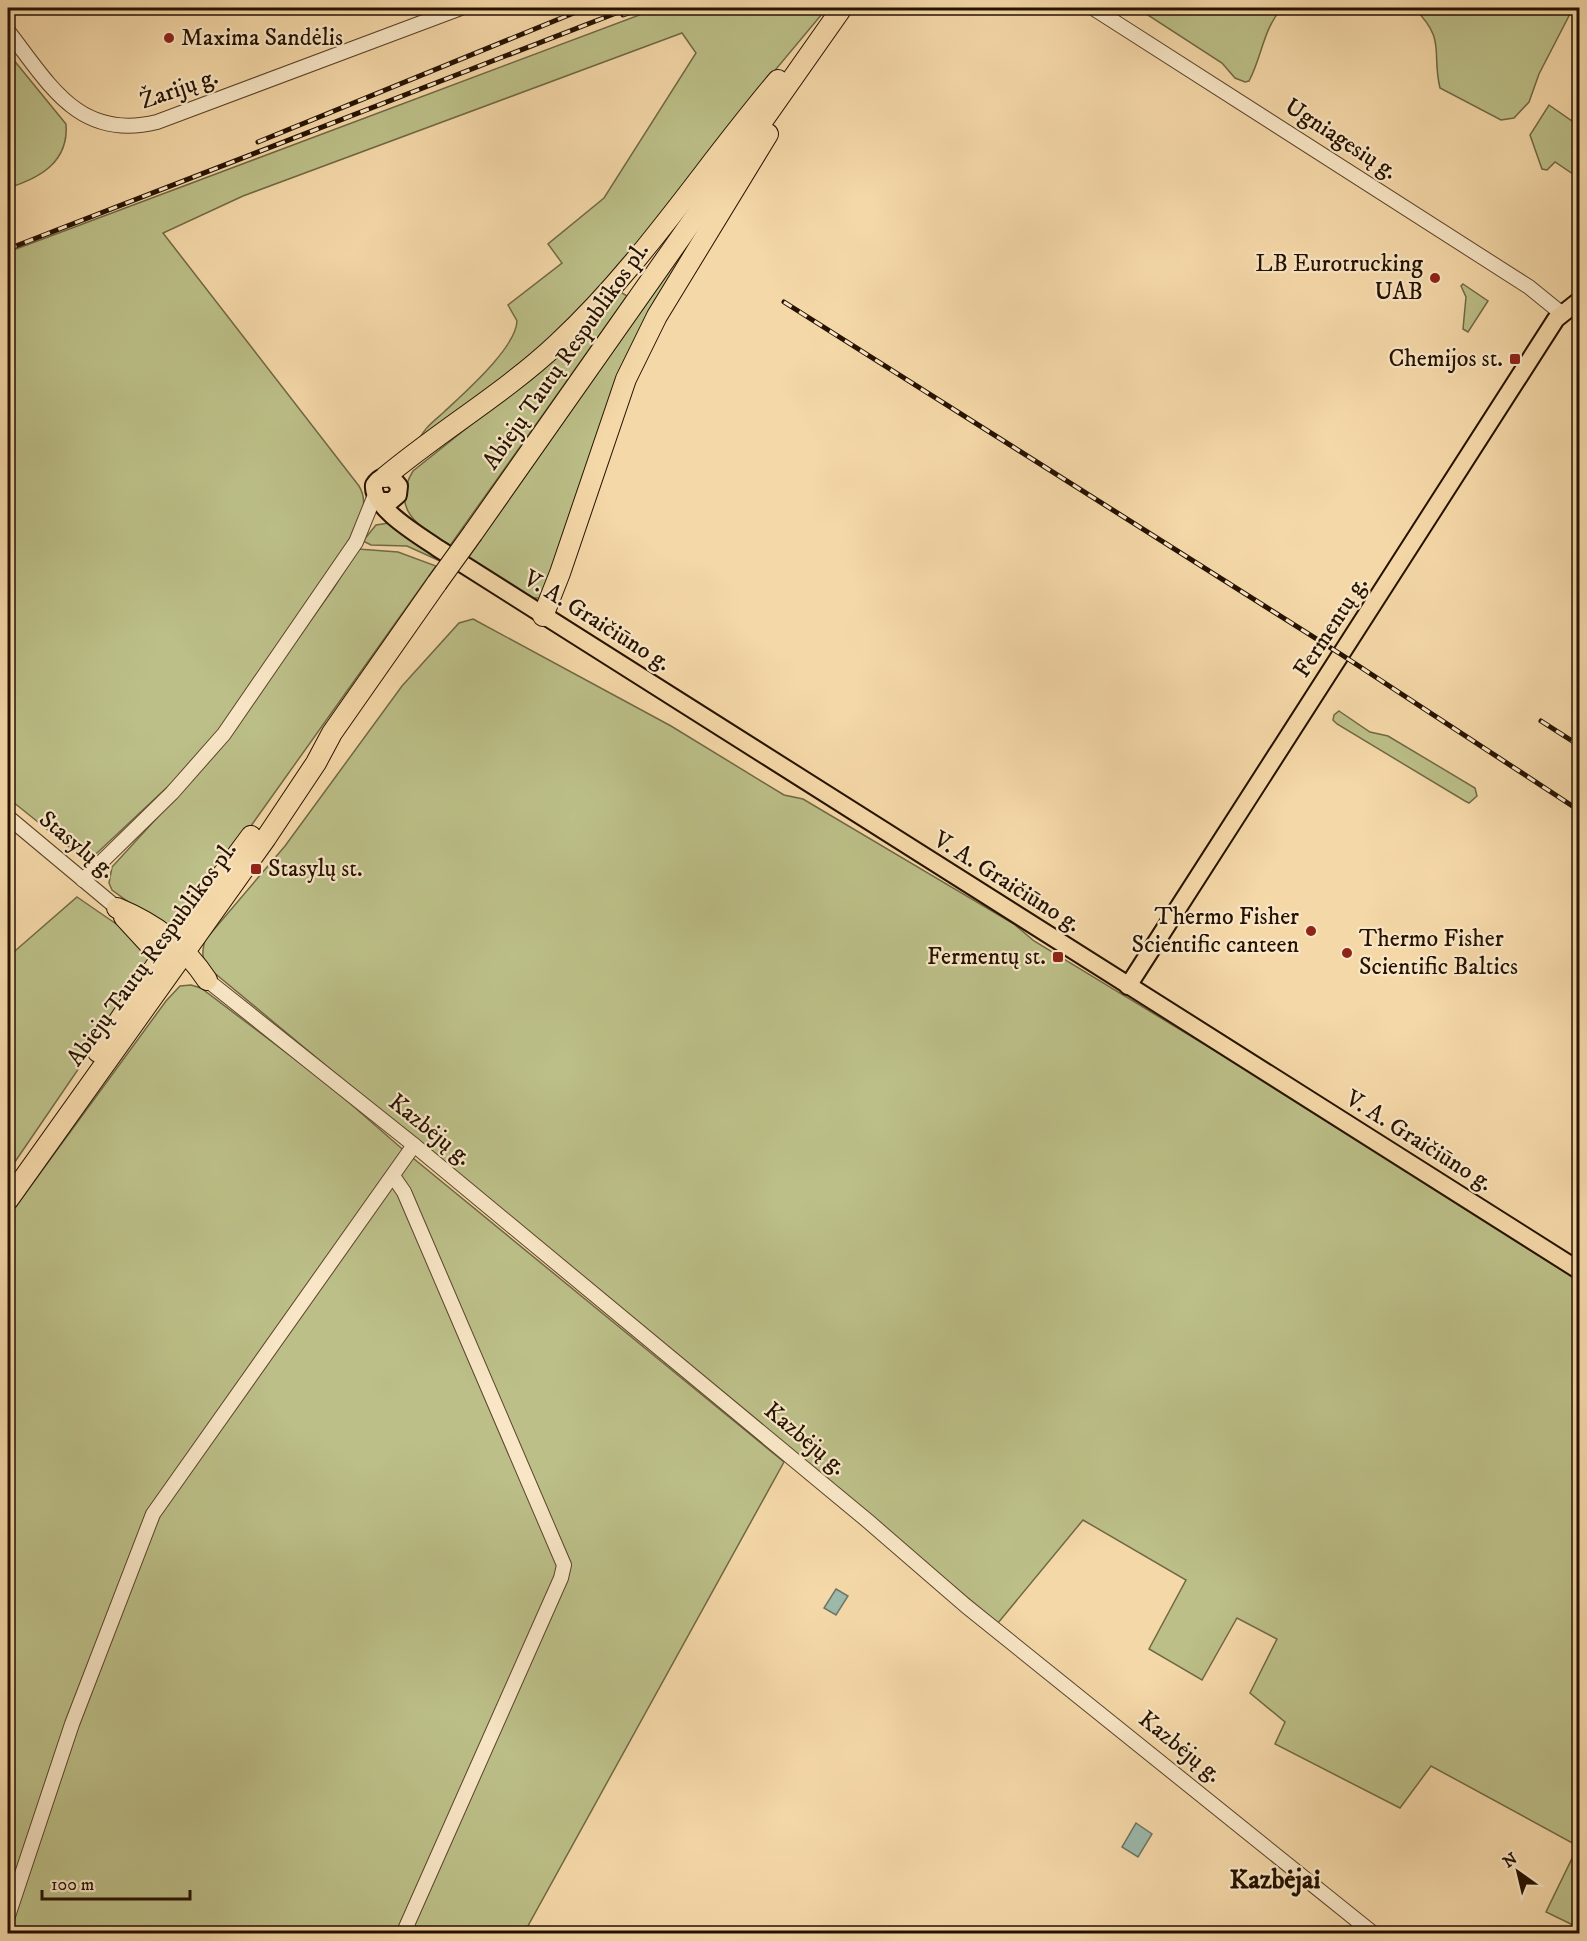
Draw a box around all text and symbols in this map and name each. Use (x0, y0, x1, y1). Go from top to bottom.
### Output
place label: Maxima Sandėlis (181, 23, 343, 53)
marker: Maxima Sandėlis (162, 31, 176, 45)
street label: Žarijų g. (136, 61, 222, 116)
street label: Ugniagesių g. (1279, 91, 1403, 187)
street label: Abiejų Tautų Respublikos pl. (476, 237, 656, 475)
place label: LB Eurotrucking UAB (1255, 249, 1423, 307)
marker: LB Eurotrucking UAB (1428, 271, 1442, 285)
place label: Chemijos st. (1388, 344, 1503, 374)
marker: Chemijos st. (1508, 352, 1522, 366)
street label: V. A. Graičiūno g. (517, 563, 676, 678)
street label: Fermentų g. (1287, 571, 1375, 683)
street label: Stasylų g. (33, 804, 121, 886)
street label: V. A. Graičiūno g. (927, 824, 1086, 939)
street label: Abiejų Tautų Respublikos pl. (60, 836, 244, 1072)
place label: Stasylų st. (268, 854, 363, 884)
marker: Stasylų st. (249, 862, 263, 876)
place label: Thermo Fisher Scientific canteen (1132, 902, 1299, 960)
marker: Thermo Fisher Scientific canteen (1304, 924, 1318, 938)
place label: Thermo Fisher Scientific Baltics (1359, 924, 1518, 982)
place label: Fermentų st. (927, 942, 1046, 972)
marker: Thermo Fisher Scientific Baltics (1340, 946, 1354, 960)
marker: Fermentų st. (1051, 950, 1065, 964)
street label: V. A. Graičiūno g. (1339, 1083, 1498, 1198)
street label: Kazbėjų g. (382, 1087, 478, 1173)
street label: Kazbėjų g. (758, 1396, 852, 1482)
street label: Kazbėjų g. (1132, 1704, 1228, 1790)
north arrow (1488, 1842, 1548, 1902)
text: N (1499, 1848, 1521, 1872)
scale bar (42, 1863, 190, 1901)
district label: Kazbėjai (1230, 1863, 1320, 1897)
text: 100 m (51, 1874, 94, 1896)

